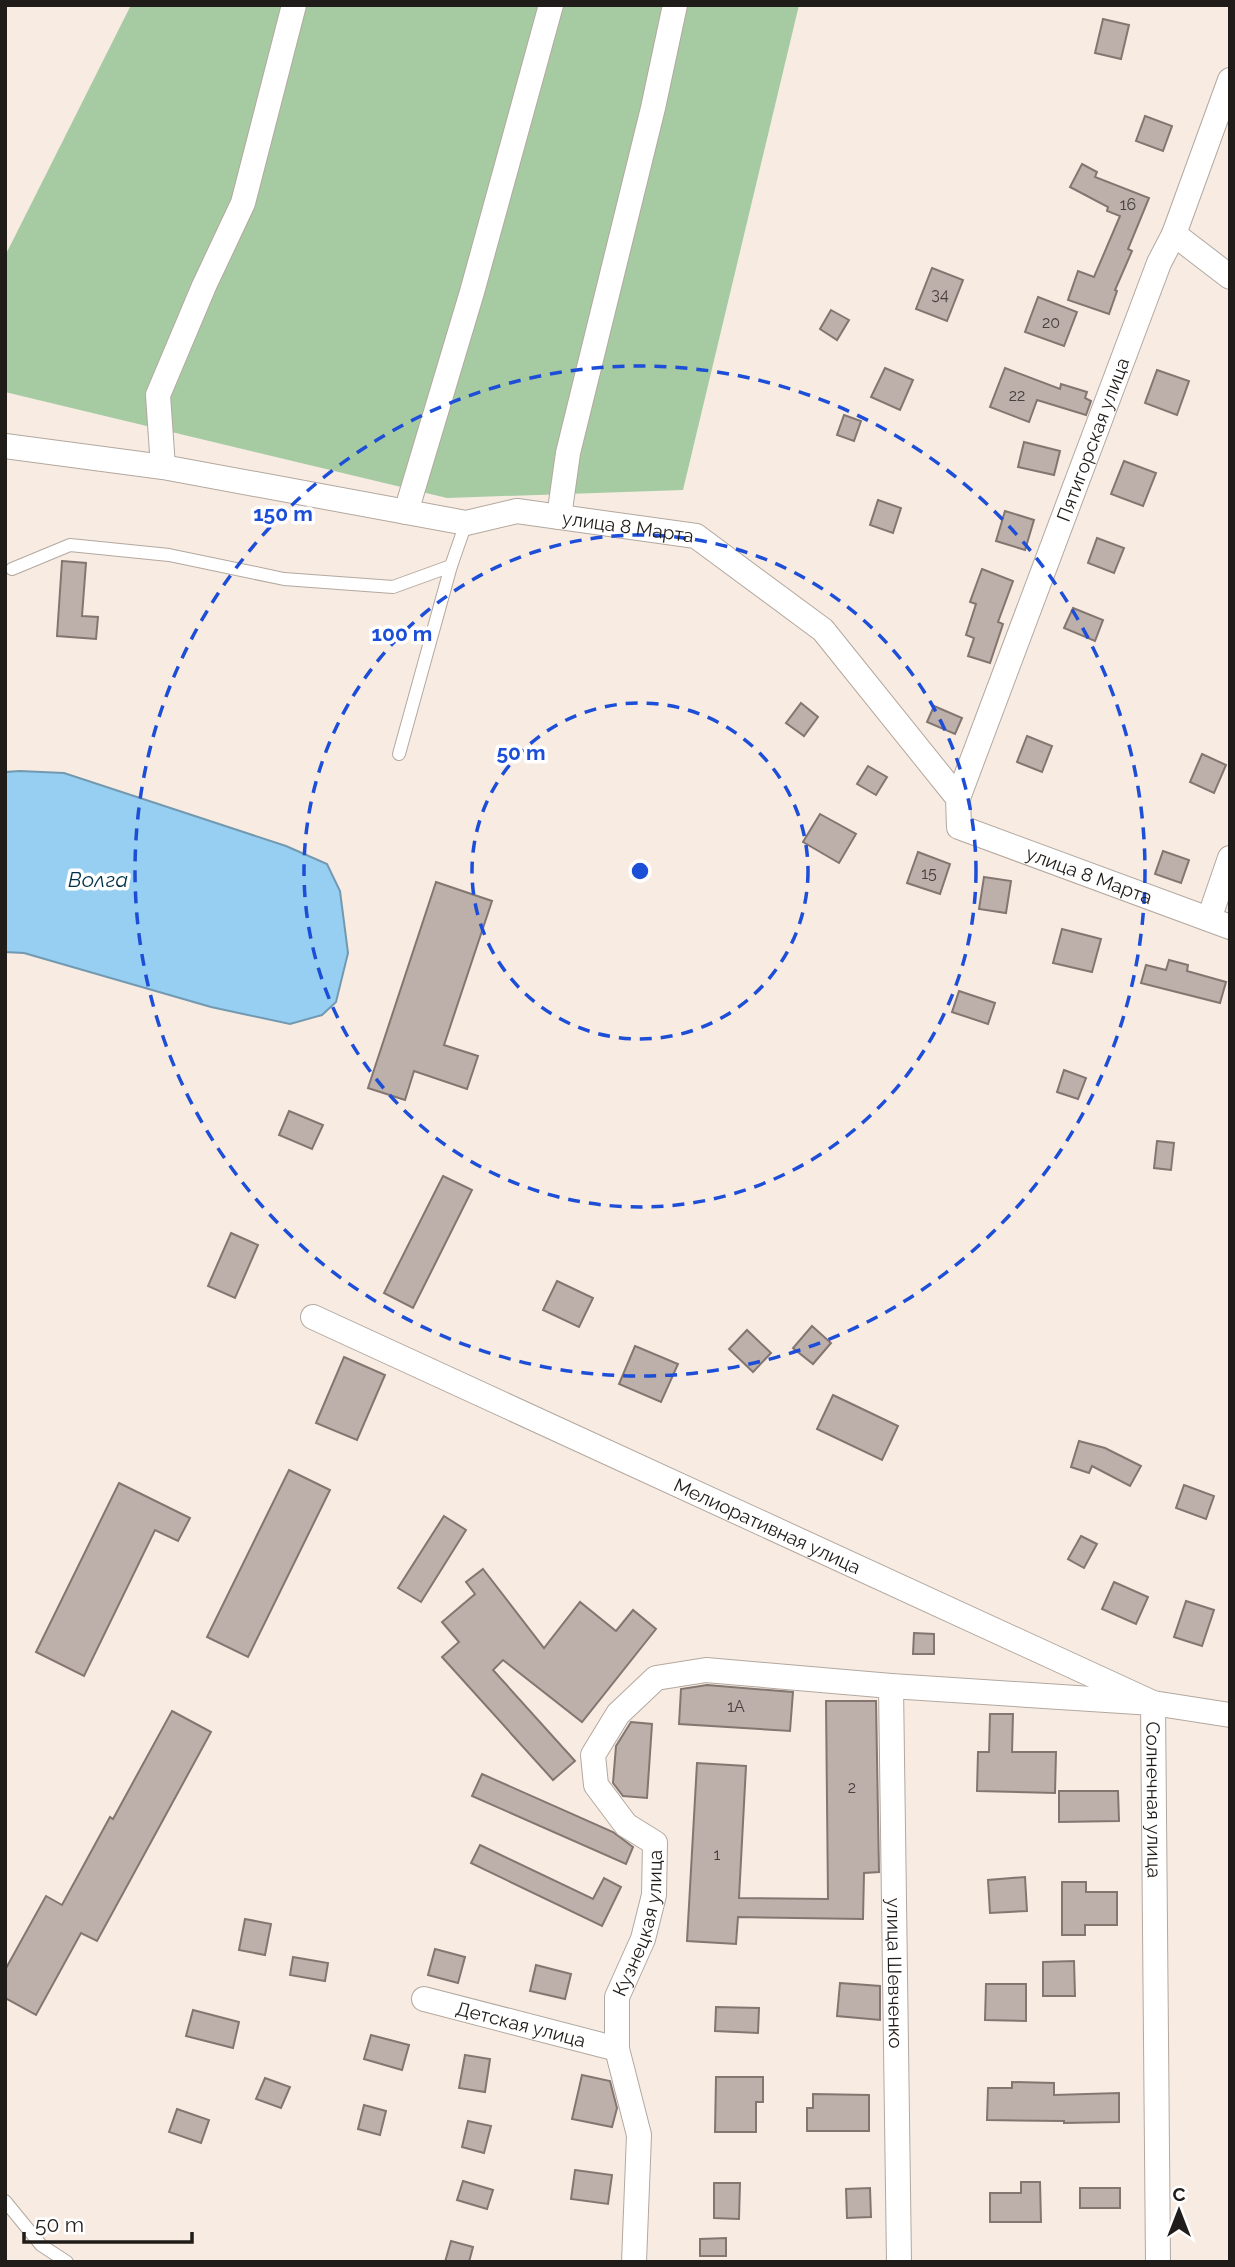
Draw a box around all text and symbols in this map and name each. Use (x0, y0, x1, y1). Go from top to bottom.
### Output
house number: 16 (1120, 195, 1136, 214)
house number: 34 (931, 285, 949, 304)
house number: 20 (1042, 313, 1060, 332)
street label: Пятигорская улица (1052, 355, 1133, 524)
house number: 22 (1009, 386, 1025, 405)
text: 150 m (253, 501, 313, 526)
street label: улица 8 Марта (561, 506, 695, 547)
text: 100 m (372, 621, 432, 646)
text: 50 m (496, 740, 546, 765)
street label: улица 8 Марта (1023, 842, 1155, 908)
centre of rings (628, 859, 652, 883)
house number: 15 (921, 864, 937, 883)
water label: Волга (68, 867, 128, 892)
street label: Мелиоративная улица (671, 1473, 864, 1578)
house number: 1А (727, 1697, 745, 1716)
street label: Солнечная улица (1142, 1721, 1166, 1878)
house number: 2 (848, 1778, 856, 1797)
house number: 1 (714, 1845, 721, 1864)
street label: Кузнецкая улица (608, 1850, 666, 1999)
street label: улица Шевченко (883, 1897, 907, 2049)
street label: Детская улица (454, 1997, 588, 2051)
north arrow (1144, 2176, 1214, 2246)
text: С (1172, 2183, 1186, 2205)
scale bar (24, 2200, 192, 2244)
text: 50 m (35, 2212, 84, 2237)

